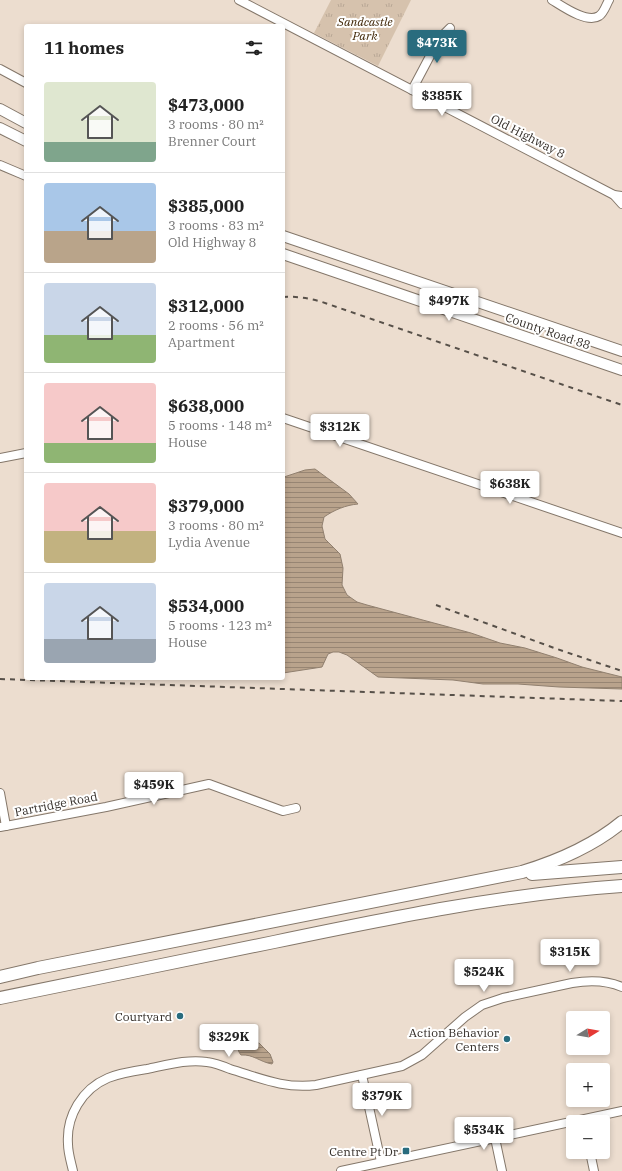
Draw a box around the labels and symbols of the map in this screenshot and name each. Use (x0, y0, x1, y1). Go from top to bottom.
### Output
park label: Sandcastle Park (336, 14, 393, 43)
pin: $473K (409, 30, 465, 64)
pin: $385K (414, 83, 470, 117)
street label: Old Highway 8 (488, 111, 568, 161)
pin: $497K (421, 288, 477, 322)
street label: County Road 88 (504, 309, 592, 353)
pin: $312K (312, 414, 368, 448)
pin: $638K (482, 471, 538, 505)
pin: $459K (126, 772, 182, 806)
street label: Partridge Road (13, 789, 99, 819)
pin: $315K (542, 939, 598, 973)
pin: $524K (456, 959, 512, 993)
place label: Courtyard (115, 1009, 172, 1024)
marker: Courtyard (175, 1011, 185, 1021)
north arrow (566, 1011, 610, 1055)
pin: $329K (201, 1024, 257, 1058)
place label: Action Behavior Centers (409, 1025, 500, 1054)
marker: Action Behavior Centers (502, 1034, 512, 1044)
pin: $379K (354, 1083, 410, 1117)
pin: $534K (456, 1117, 512, 1151)
place label: Centre Pt Dr (329, 1144, 399, 1159)
marker: Centre Pt Dr (401, 1146, 411, 1156)

